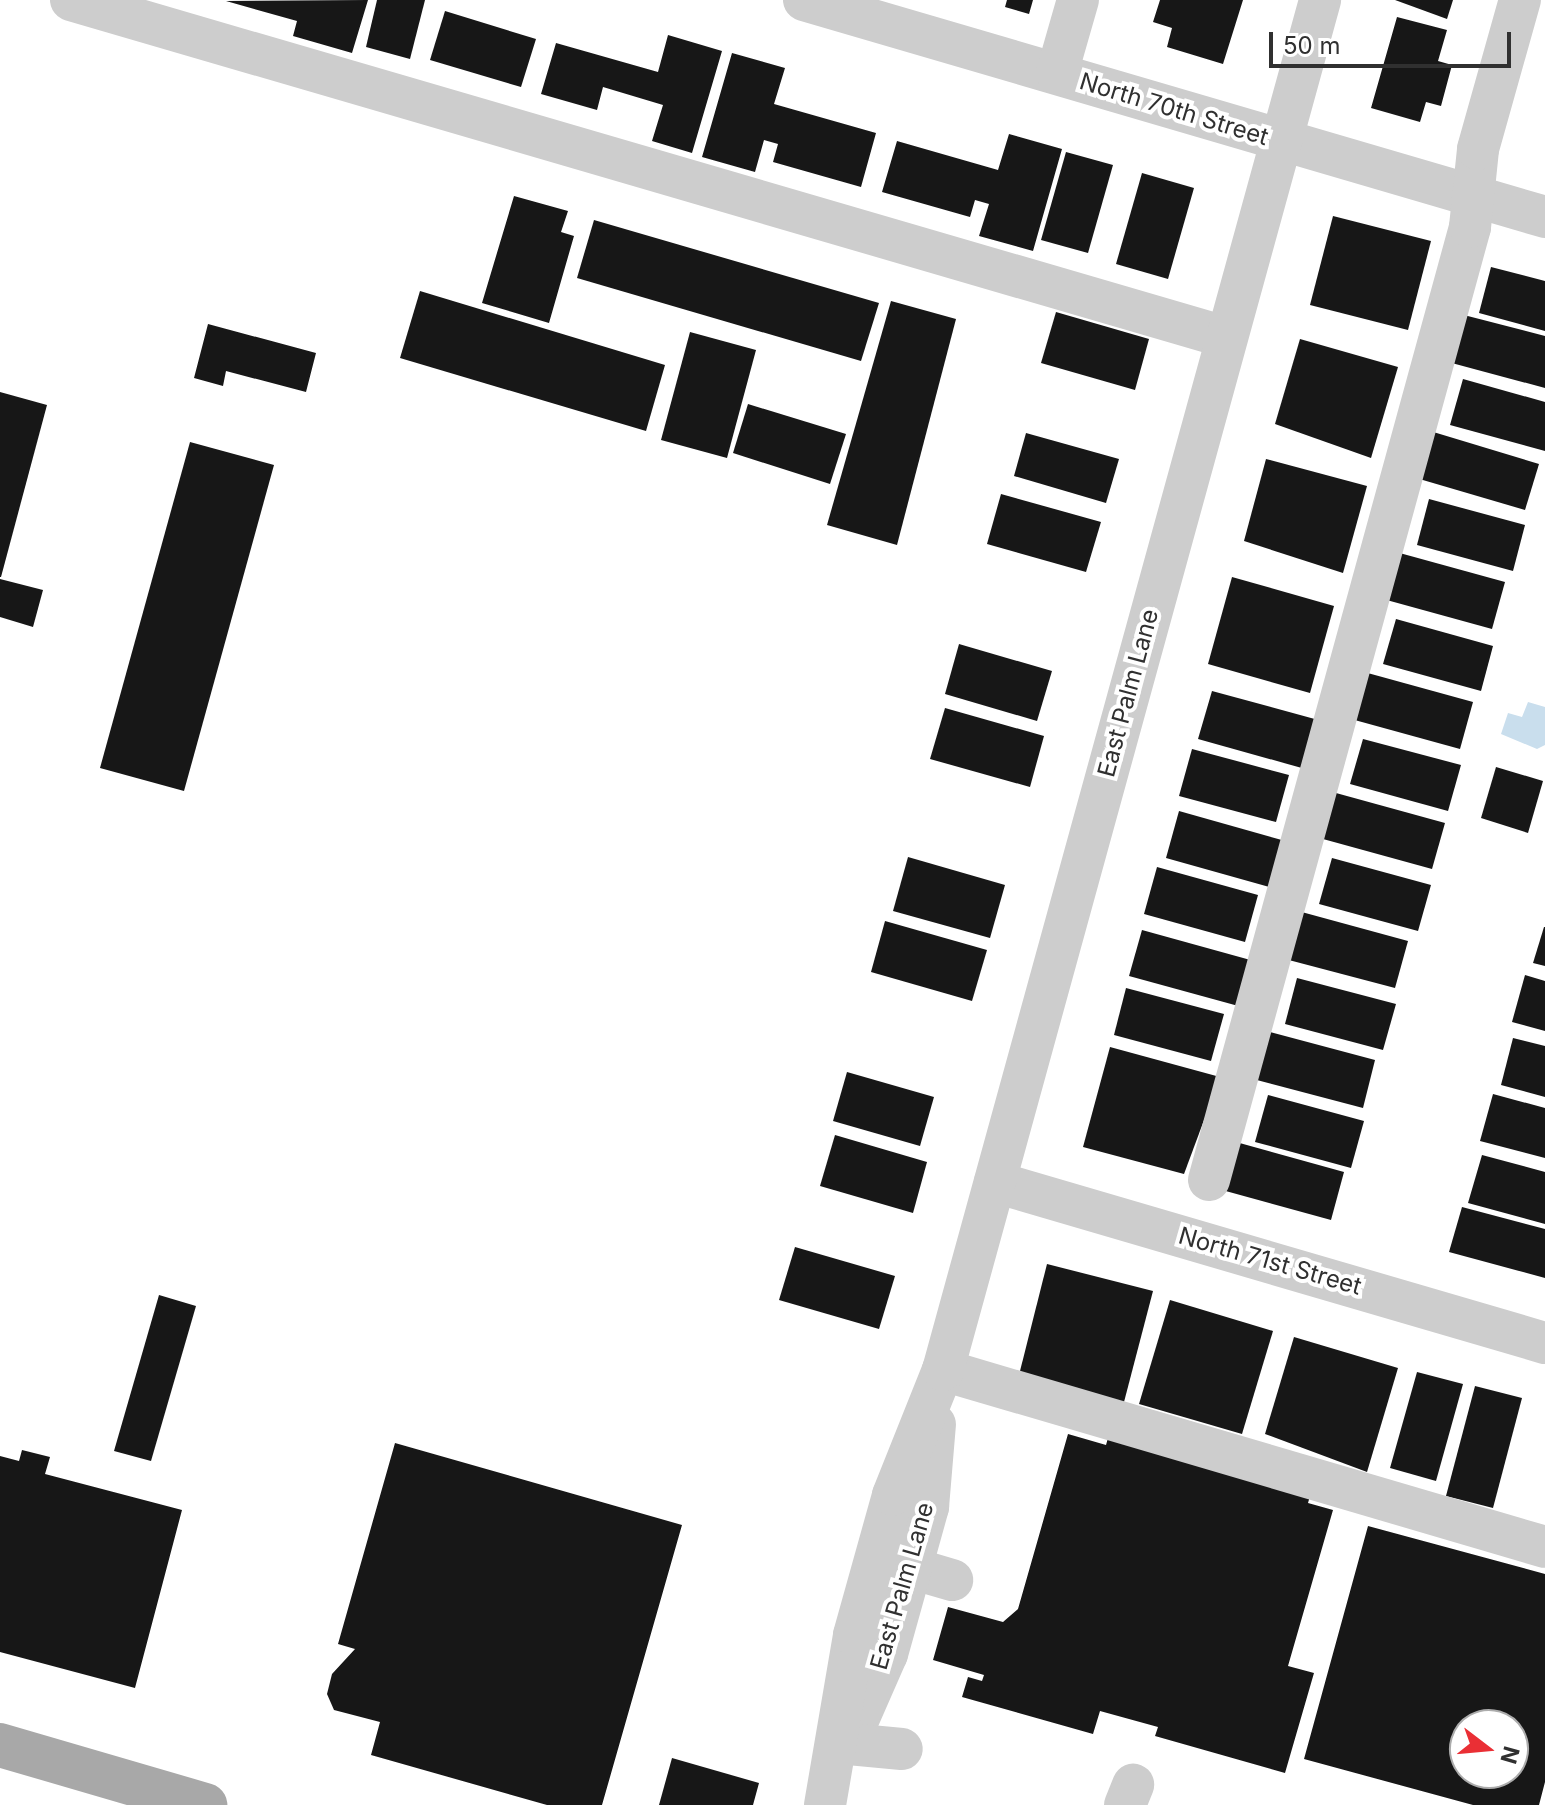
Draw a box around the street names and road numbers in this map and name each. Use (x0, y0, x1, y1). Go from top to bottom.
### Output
street label: North 70th Street (1076, 67, 1272, 151)
street label: East Palm Lane (1092, 606, 1164, 780)
street label: North 71st Street (1175, 1221, 1365, 1301)
street label: East Palm Lane (864, 1499, 940, 1673)

